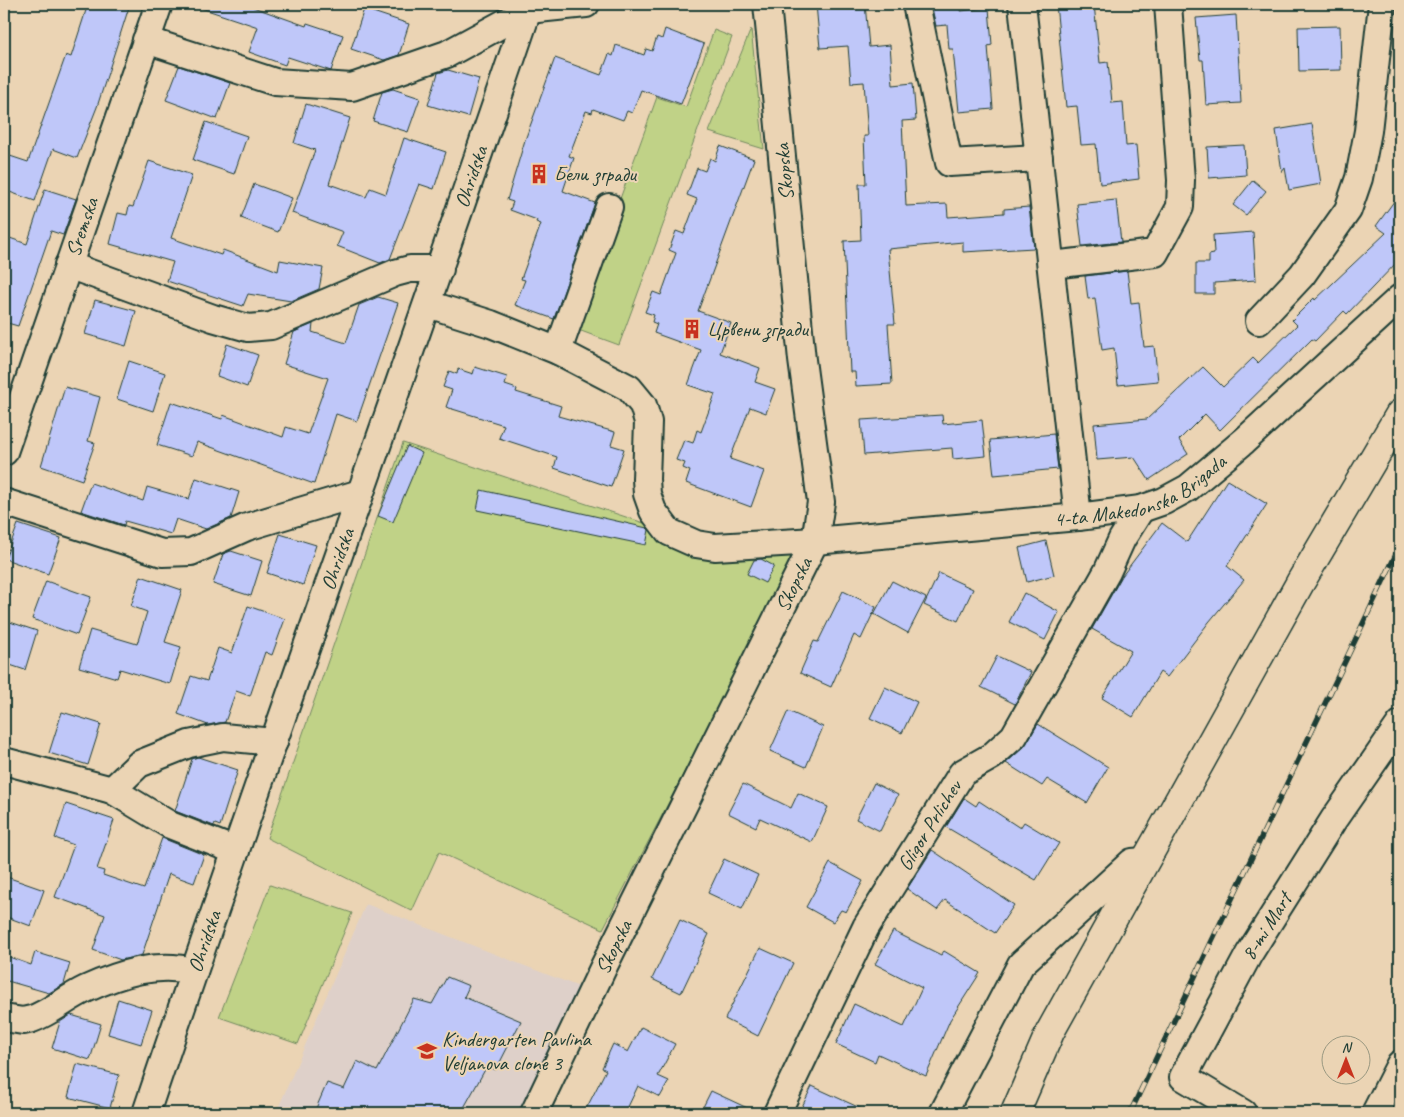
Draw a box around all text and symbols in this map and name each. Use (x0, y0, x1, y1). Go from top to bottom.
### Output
street label: Ohridska (448, 141, 494, 211)
street label: Skopska (768, 141, 799, 201)
place label: Бели згради (554, 161, 637, 187)
building icon: Бели згради (528, 163, 550, 185)
street label: Sremska (60, 193, 105, 260)
place label: Црвени згради (707, 316, 809, 343)
building icon: Црвени згради (681, 318, 703, 340)
street label: 4-ta Makedonska Brigada (1053, 448, 1232, 532)
street label: Ohridska (315, 523, 361, 593)
street label: Skopska (769, 552, 819, 616)
street label: Gligor Prlichev (891, 774, 968, 875)
street label: 8-mi Mart (1235, 885, 1299, 965)
street label: Ohridska (182, 906, 227, 976)
street label: Skopska (589, 914, 638, 978)
place label: Kindergarten Pavlina Veljanova clone 3 (442, 1026, 593, 1076)
north arrow (1322, 1034, 1372, 1084)
text: N (1342, 1039, 1353, 1056)
school or university icon: Kindergarten Pavlina Veljanova clone 3 (416, 1040, 438, 1062)

